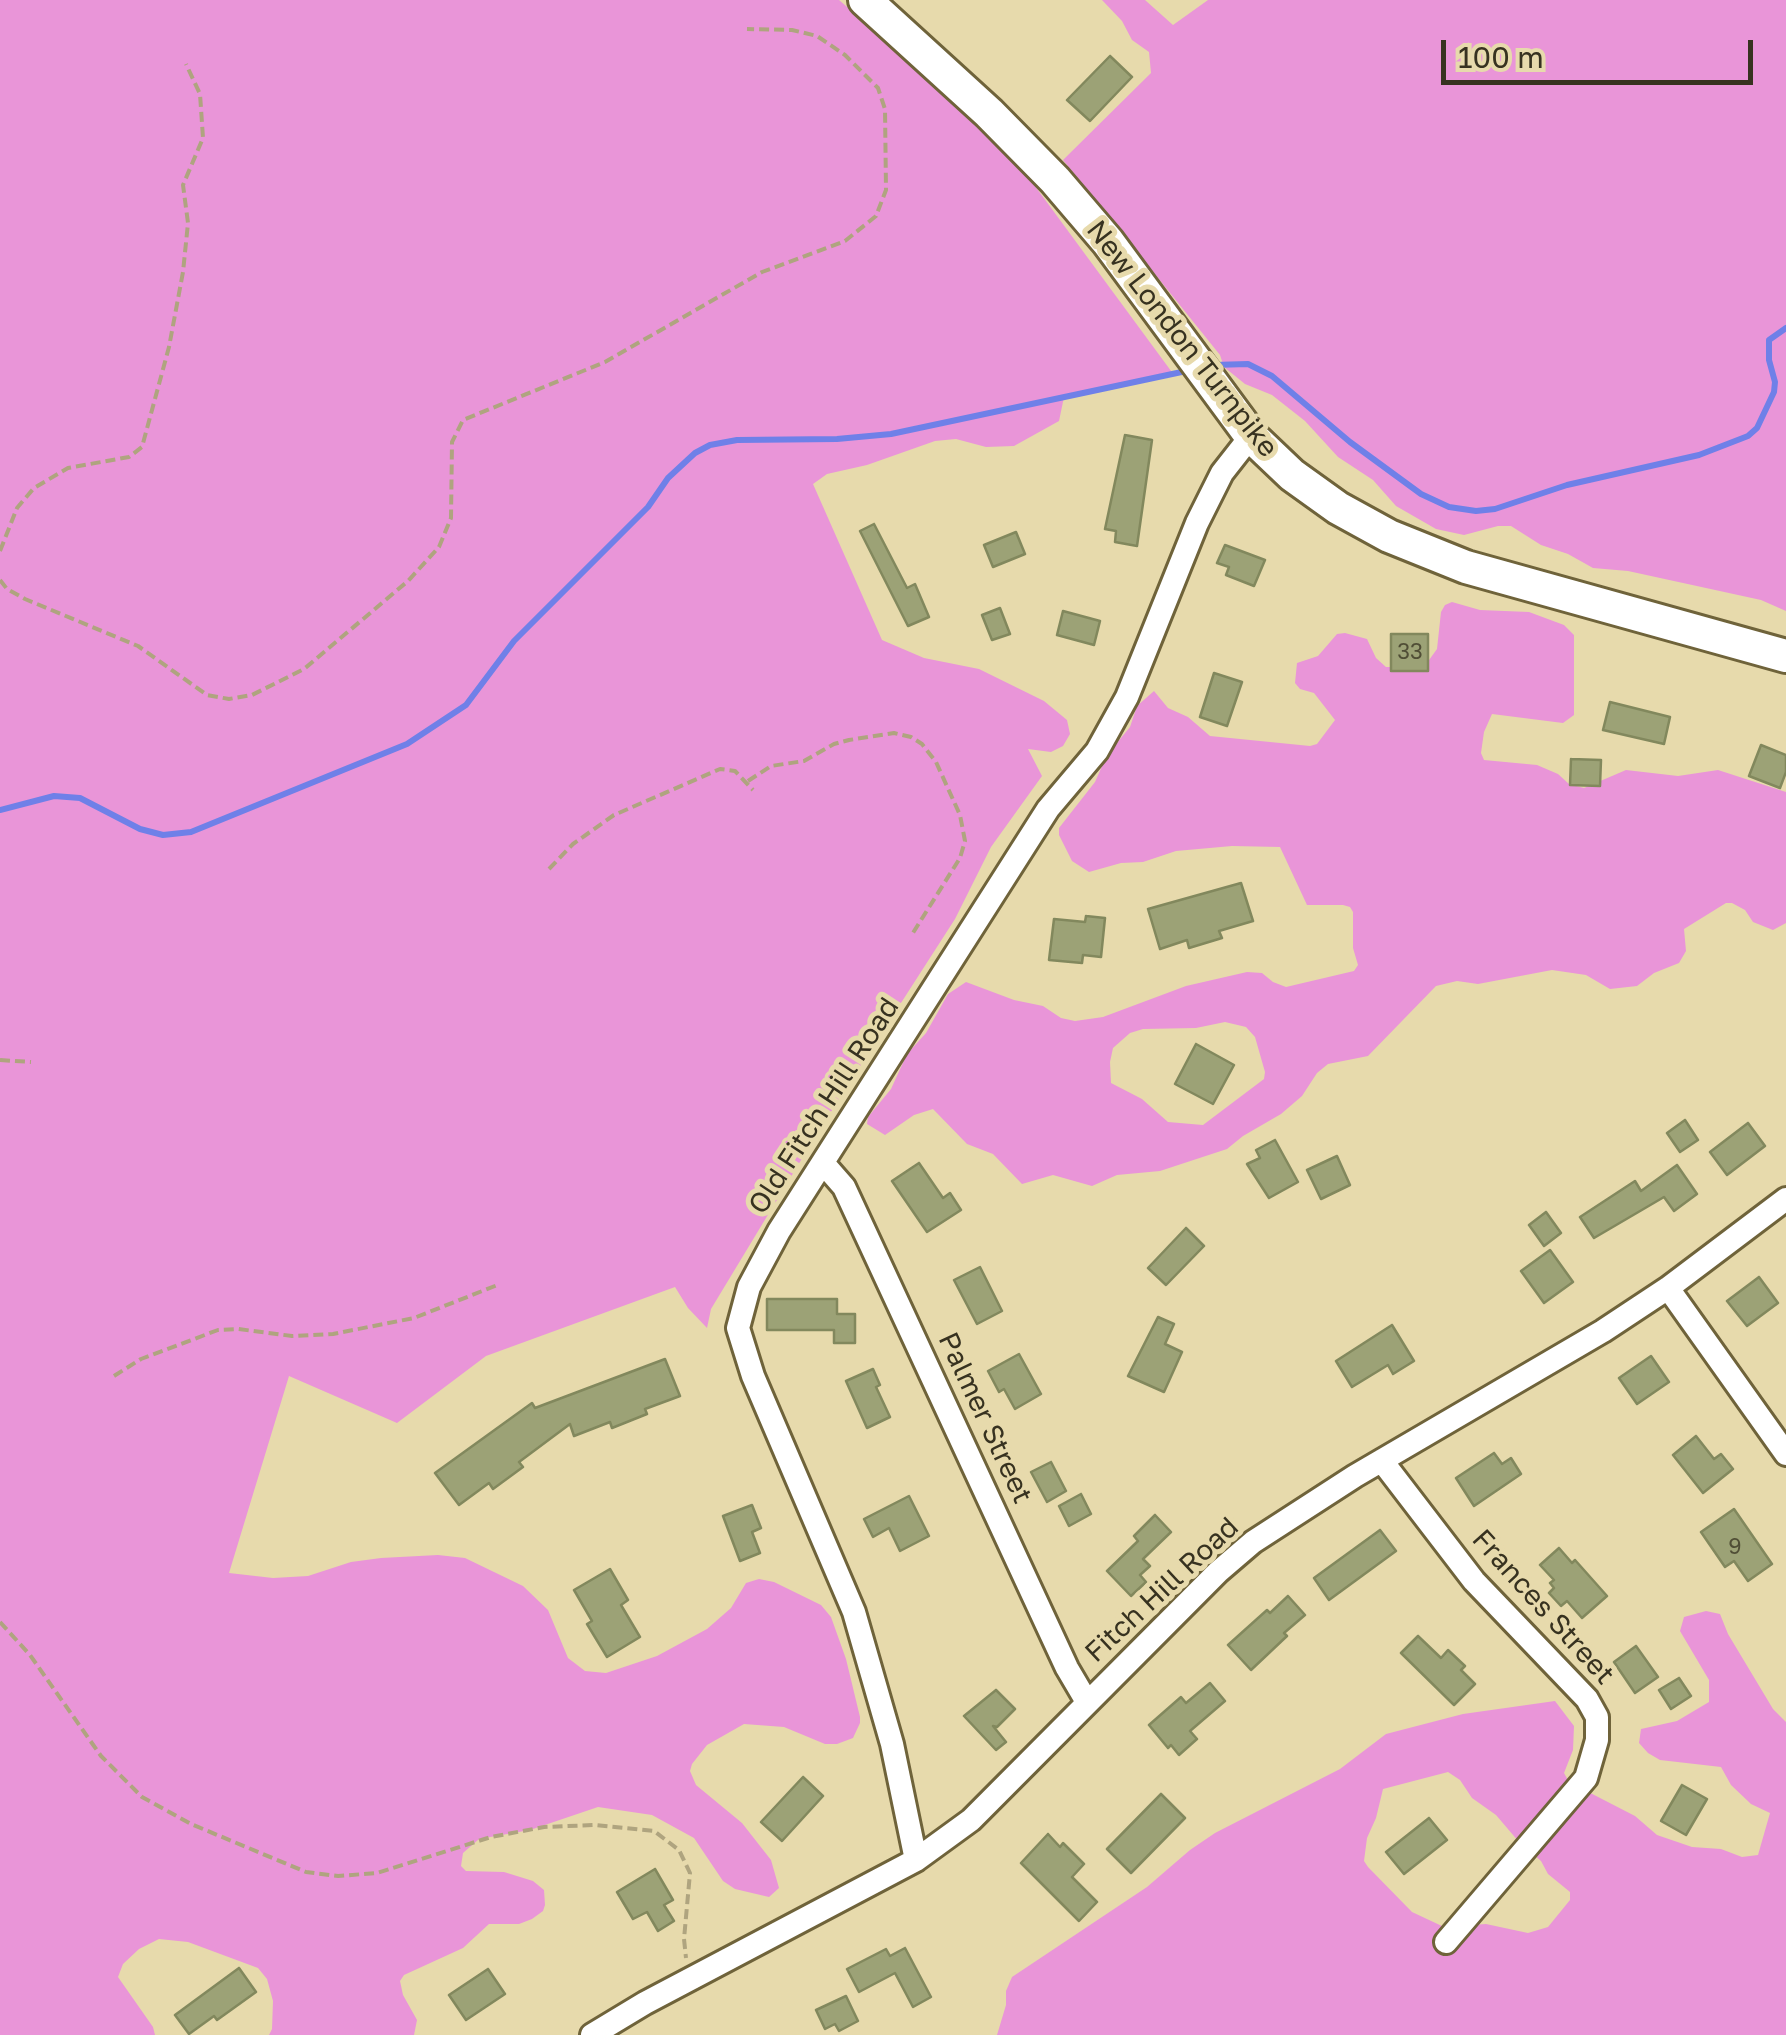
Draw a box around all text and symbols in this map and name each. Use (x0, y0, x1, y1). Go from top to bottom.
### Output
scale bar (1446, 20, 1758, 82)
text: 100 m (1458, 39, 1544, 75)
street label: New London Turnpike (1079, 214, 1285, 464)
house number: 33 (1397, 639, 1423, 665)
street label: Old Fitch Hill Road (742, 992, 906, 1220)
street label: Palmer Street (931, 1327, 1039, 1509)
street label: Fitch Hill Road (1078, 1510, 1246, 1670)
street label: Frances Street (1465, 1523, 1621, 1691)
house number: 9 (1728, 1534, 1742, 1560)

